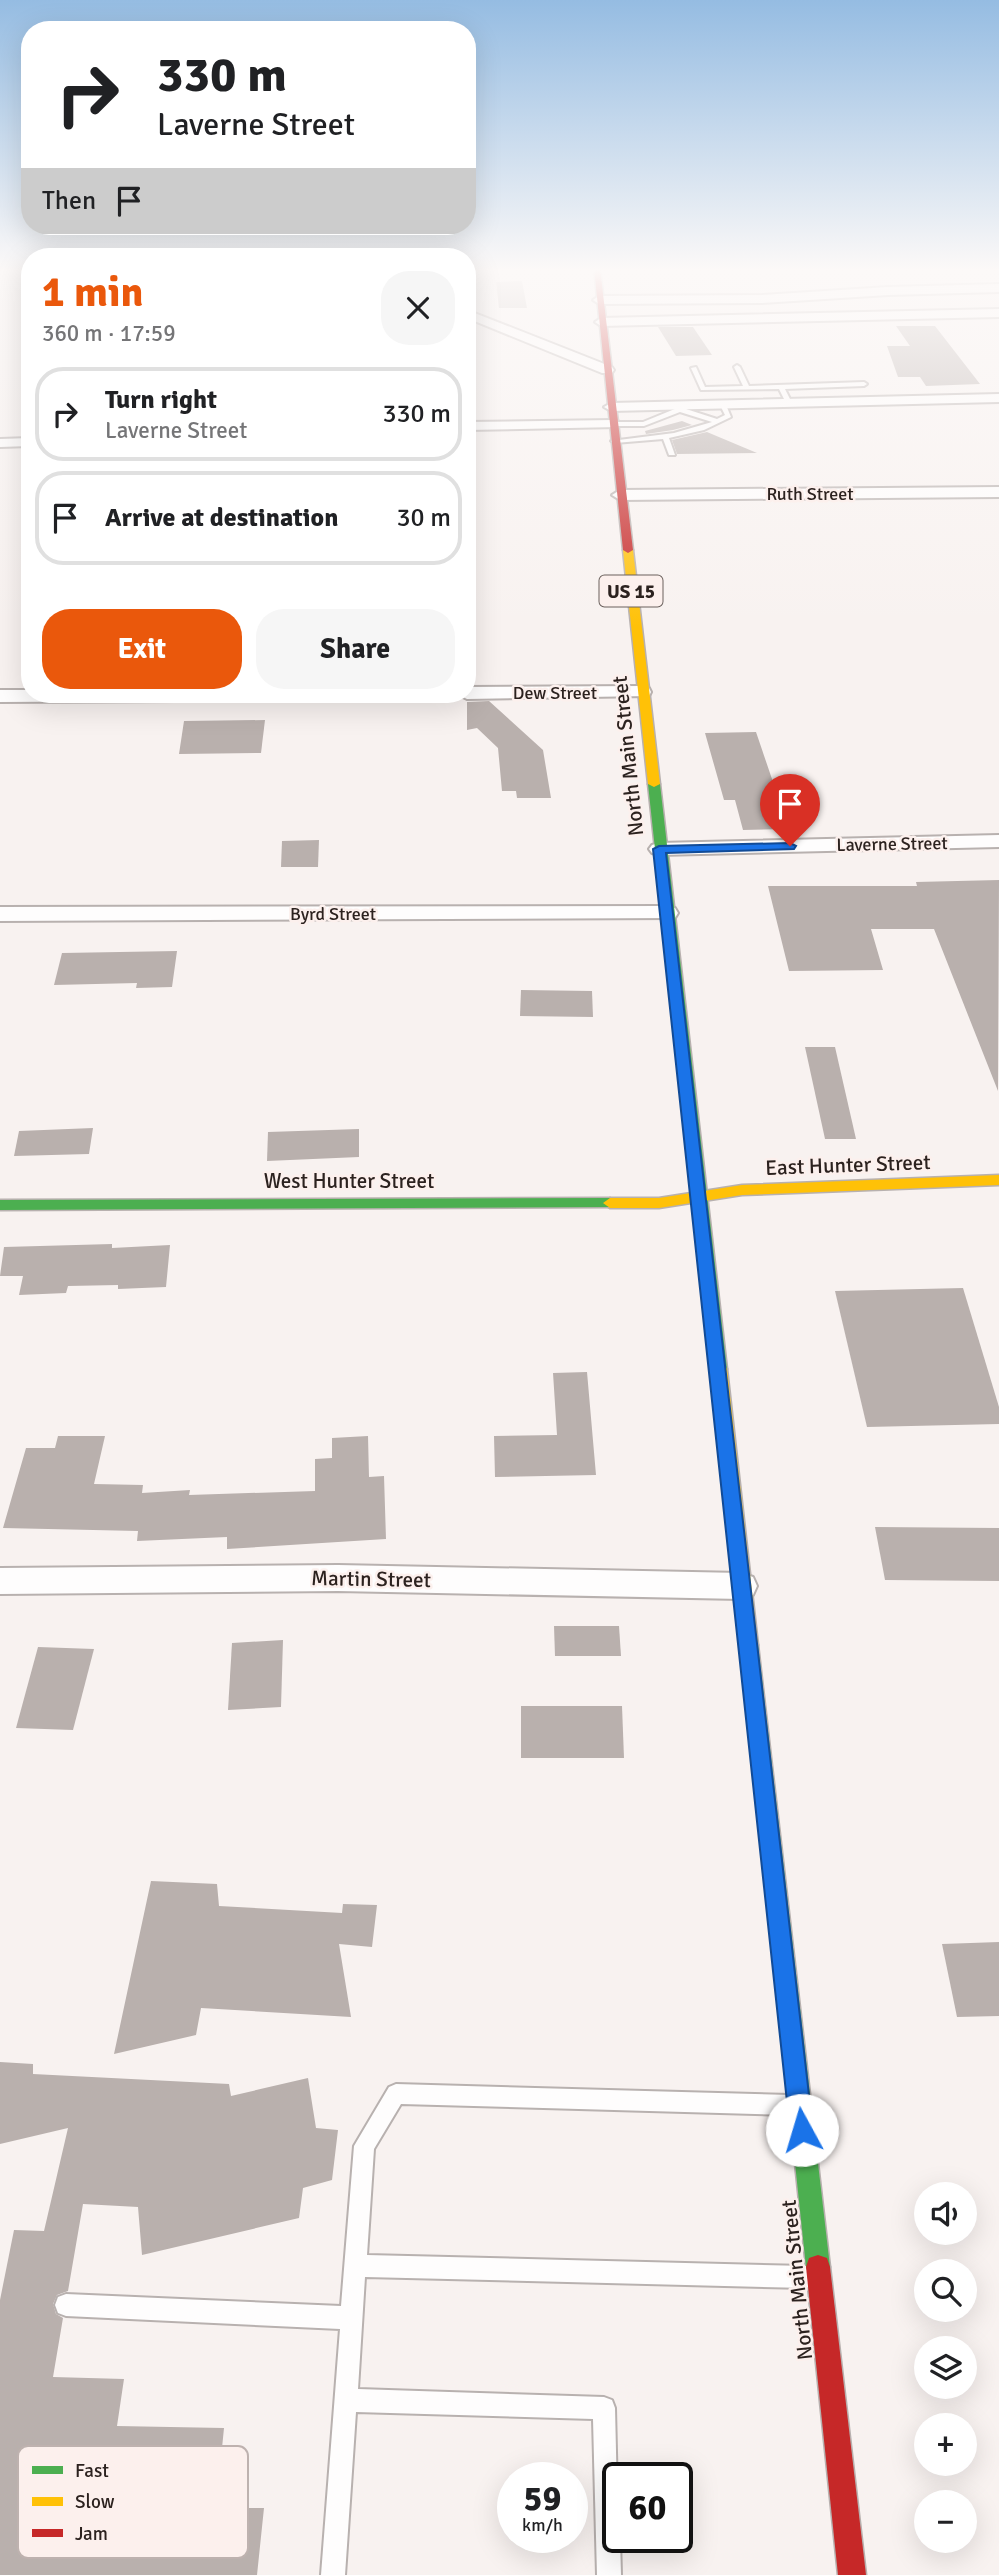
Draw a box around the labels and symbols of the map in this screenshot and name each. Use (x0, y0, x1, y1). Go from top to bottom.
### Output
street label: Ruth Street (766, 483, 854, 505)
road number: US 15 (600, 576, 662, 606)
street label: North Main Street (607, 675, 649, 837)
street label: Dew Street (513, 682, 597, 704)
pin (760, 774, 820, 846)
street label: Laverne Street (836, 832, 948, 856)
street label: Byrd Street (290, 903, 376, 925)
street label: East Hunter Street (765, 1149, 931, 1181)
street label: West Hunter Street (264, 1168, 434, 1194)
street label: Martin Street (311, 1565, 431, 1593)
position arrow (765, 2093, 839, 2167)
street label: North Main Street (776, 2199, 818, 2361)
legend (18, 2446, 248, 2558)
text: Fast (75, 2459, 109, 2483)
speed limit sign: 60 (602, 2462, 693, 2553)
text: Slow (75, 2490, 115, 2514)
text: Jam (75, 2522, 108, 2546)

